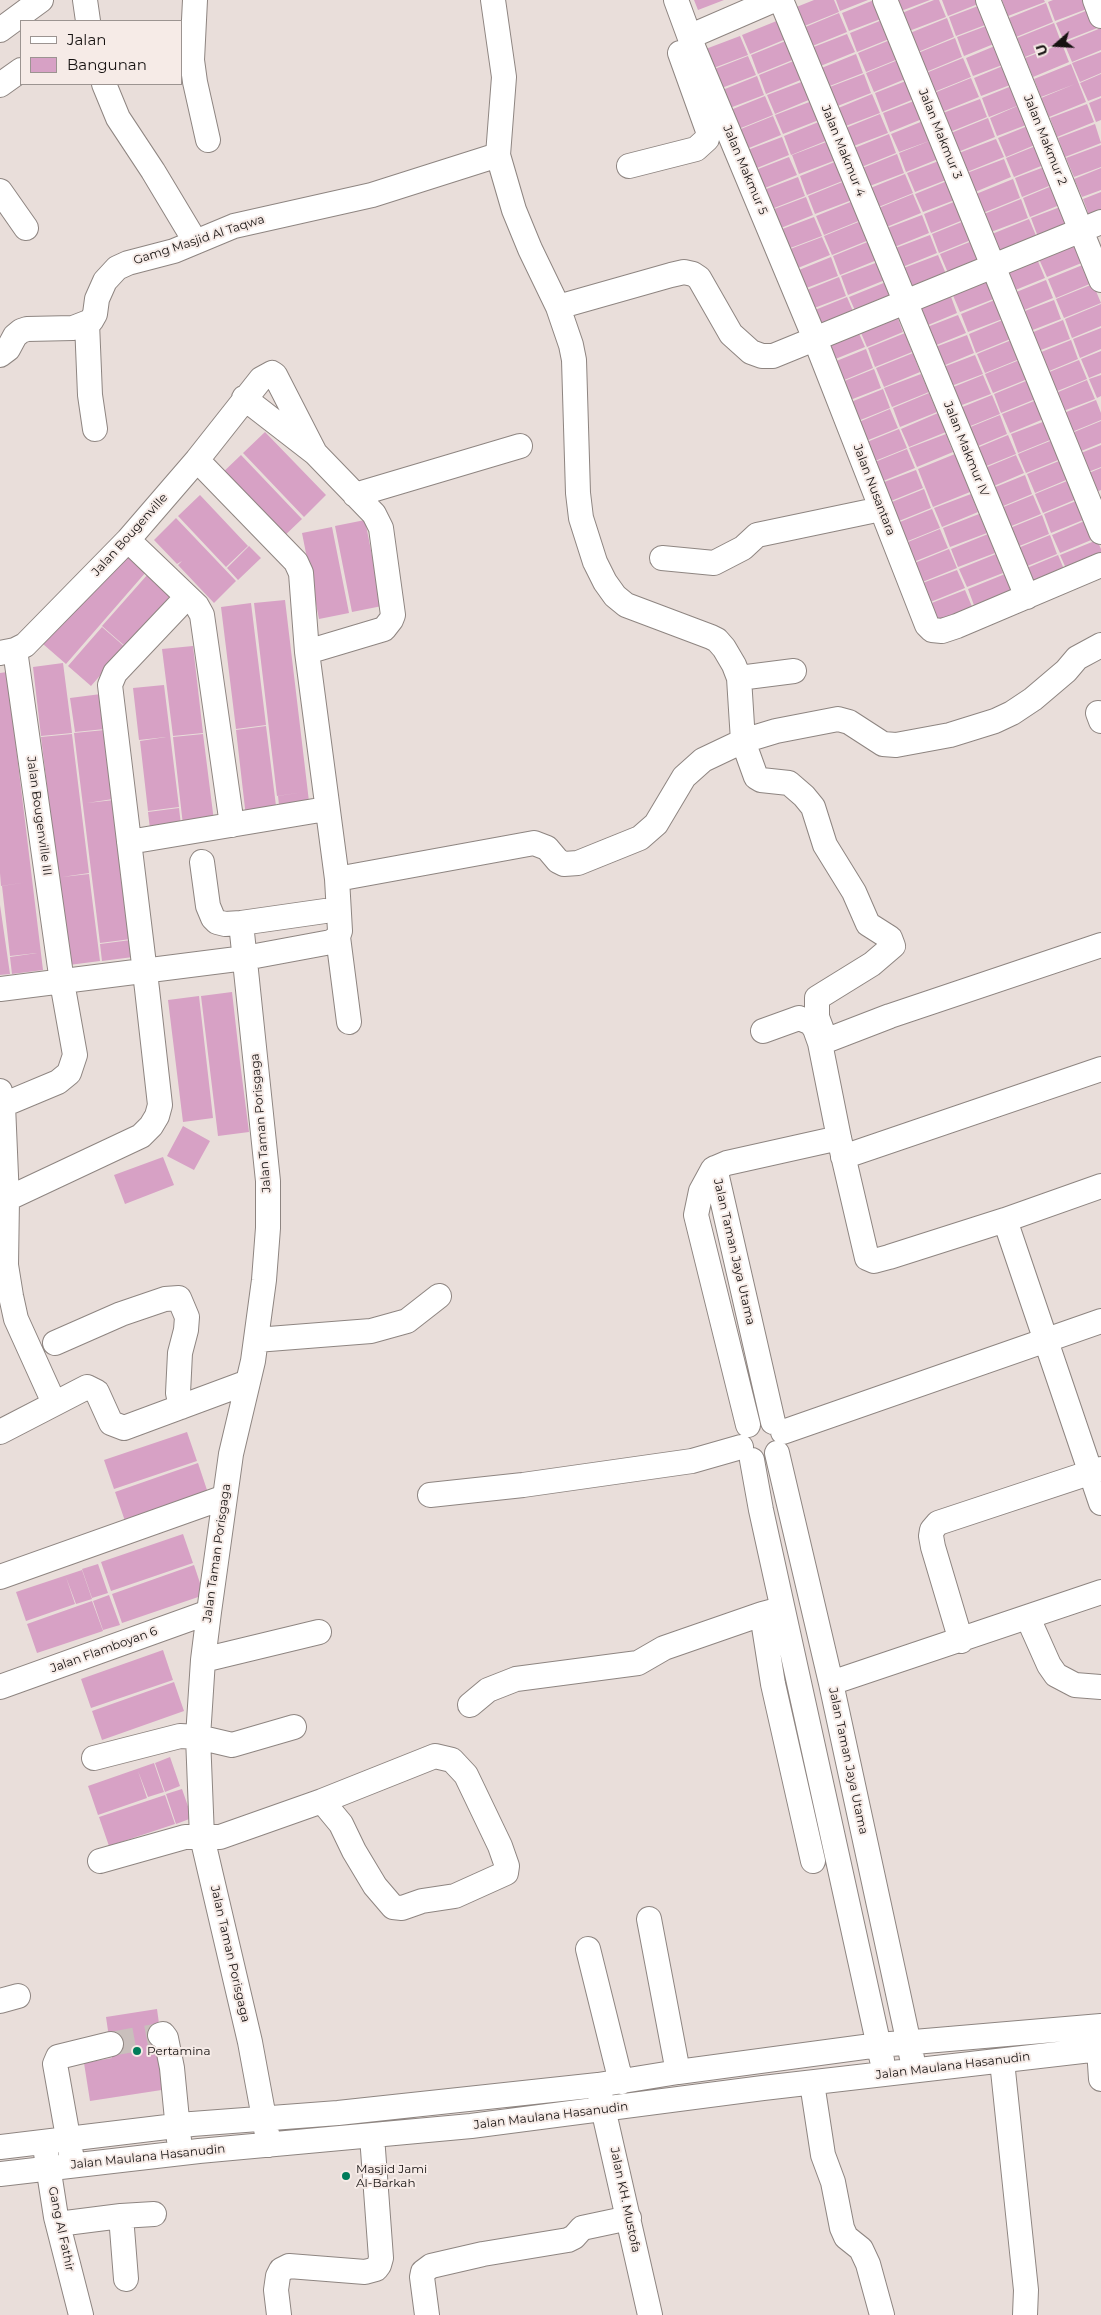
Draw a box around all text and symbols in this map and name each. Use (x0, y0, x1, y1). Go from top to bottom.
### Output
legend (20, 20, 182, 85)
north arrow (1031, 20, 1081, 70)
text: Jalan (67, 30, 106, 49)
text: U (1032, 42, 1052, 58)
text: Bangunan (67, 55, 147, 74)
street label: Jalan Makmur 3 (915, 87, 965, 181)
street label: Jalan Makmur 2 (1020, 93, 1070, 187)
street label: Jalan Makmur 4 (818, 103, 868, 199)
street label: Jalan Makmur 5 (720, 123, 770, 217)
street label: Gamg Masjid Al Taqwa (132, 212, 266, 268)
street label: Jalan Makmur IV (940, 400, 992, 498)
street label: Jalan Nusantara (850, 442, 898, 538)
street label: Jalan Bougenville (89, 491, 171, 579)
street label: Jalan Bougenville III (24, 755, 54, 877)
street label: Jalan Taman Porisgaga (248, 1053, 274, 1193)
street label: Jalan Taman Jaya Utama (710, 1177, 758, 1327)
street label: Jalan Taman Porisgaga (200, 1483, 234, 1623)
street label: Jalan Flamboyan 6 (49, 1624, 159, 1676)
street label: Jalan Taman Jaya Utama (825, 1686, 871, 1836)
street label: Jalan Taman Porisgaga (207, 1884, 253, 2024)
place label: Pertamina (147, 2044, 211, 2058)
marker: Pertamina (131, 2045, 143, 2057)
street label: Jalan Maulana Hasanudin (875, 2049, 1031, 2083)
street label: Jalan Maulana Hasanudin (473, 2099, 629, 2133)
street label: Jalan Maulana Hasanudin (70, 2142, 226, 2172)
street label: Jalan KH. Mustofa (607, 2146, 643, 2254)
place label: Masjid Jami Al-Barkah (356, 2162, 427, 2190)
marker: Masjid Jami Al-Barkah (340, 2170, 352, 2182)
street label: Gang Al Fathir (45, 2185, 77, 2273)

